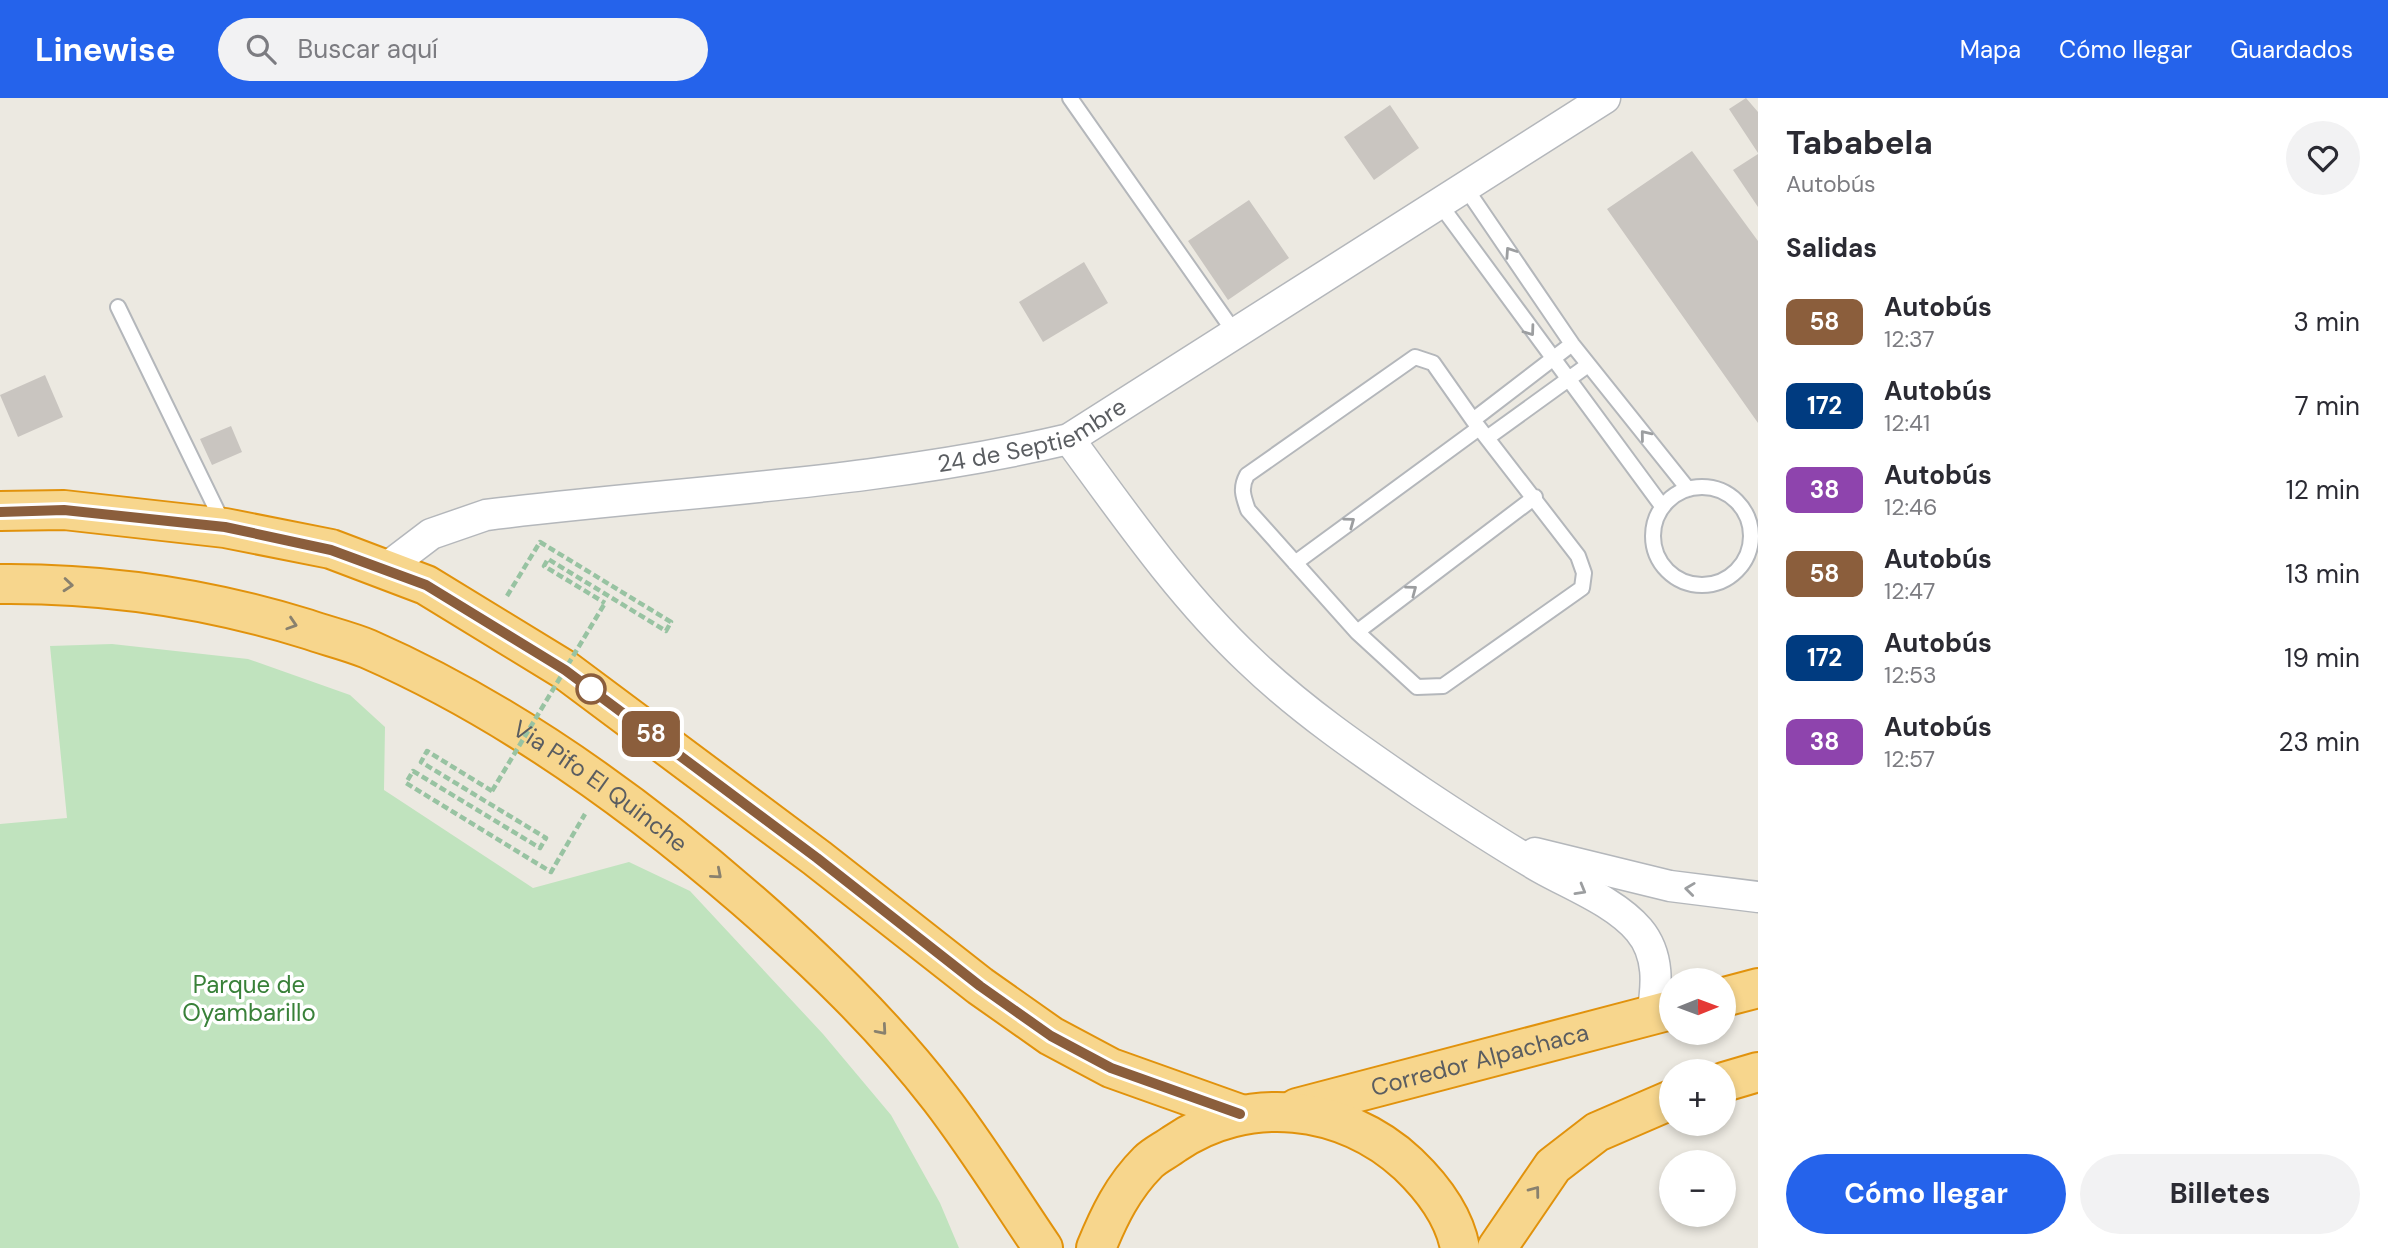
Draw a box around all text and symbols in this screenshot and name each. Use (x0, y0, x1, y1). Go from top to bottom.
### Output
search box (218, 18, 708, 81)
text: Linewise (35, 28, 176, 71)
icon: search (242, 30, 280, 68)
text: Buscar aquí (298, 32, 438, 66)
text: Mapa (1960, 34, 2021, 65)
text: Cómo llegar (2059, 34, 2192, 65)
text: Guardados (2230, 34, 2353, 65)
text: Tababela (1786, 121, 1933, 164)
button: heart (2286, 121, 2360, 195)
text: Autobús (1786, 169, 1876, 199)
text: Salidas (1786, 231, 1877, 265)
one-way arrow (1506, 247, 1518, 260)
text: Autobús (1884, 290, 1992, 324)
text: 3 min (2293, 305, 2360, 339)
text: 58 (1809, 306, 1840, 337)
one-way arrow (1522, 323, 1535, 336)
text: 12:37 (1884, 324, 1935, 354)
text: Autobús (1884, 374, 1992, 408)
text: 7 min (2295, 389, 2360, 423)
text: 172 (1807, 390, 1842, 421)
street label: 24 de Septiembre (935, 391, 1132, 479)
text: 12:41 (1884, 408, 1930, 438)
one-way arrow (1641, 431, 1653, 444)
text: Autobús (1884, 458, 1992, 492)
text: 12 min (2286, 473, 2360, 507)
text: 38 (1810, 474, 1839, 505)
text: 12:46 (1884, 492, 1937, 522)
one-way arrow (1342, 518, 1355, 530)
text: Autobús (1884, 542, 1992, 576)
text: 13 min (2285, 557, 2360, 591)
text: 58 (1809, 558, 1840, 589)
text: 12:47 (1884, 576, 1935, 606)
one-way arrow (63, 577, 74, 592)
one-way arrow (1404, 586, 1417, 599)
one-way arrow (285, 616, 297, 631)
text: Autobús (1884, 626, 1992, 660)
text: 19 min (2284, 641, 2360, 675)
text: 172 (1807, 642, 1842, 673)
text: 12:53 (1884, 660, 1937, 690)
unlabelled marker (576, 674, 606, 704)
text: Autobús (1884, 710, 1992, 744)
line badge: 58 (620, 711, 682, 757)
street label: Via Pifo El Quinche (507, 713, 694, 859)
text: 58 (636, 718, 666, 749)
text: 23 min (2278, 725, 2360, 759)
text: 38 (1810, 726, 1839, 757)
text: 12:57 (1884, 744, 1935, 774)
one-way arrow (709, 866, 722, 878)
one-way arrow (1684, 881, 1696, 896)
one-way arrow (1573, 882, 1586, 895)
north arrow (1659, 968, 1736, 1045)
map controls (1659, 968, 1736, 1227)
park label: Parque de Oyambarillo (182, 969, 316, 1028)
street label: Corredor Alpachaca (1368, 1016, 1592, 1103)
one-way arrow (874, 1022, 886, 1035)
button: + (1659, 1059, 1736, 1136)
button: − (1659, 1150, 1736, 1227)
button: Cómo llegar (1786, 1154, 2066, 1234)
button: Billetes (2080, 1154, 2360, 1234)
one-way arrow (1526, 1187, 1539, 1199)

